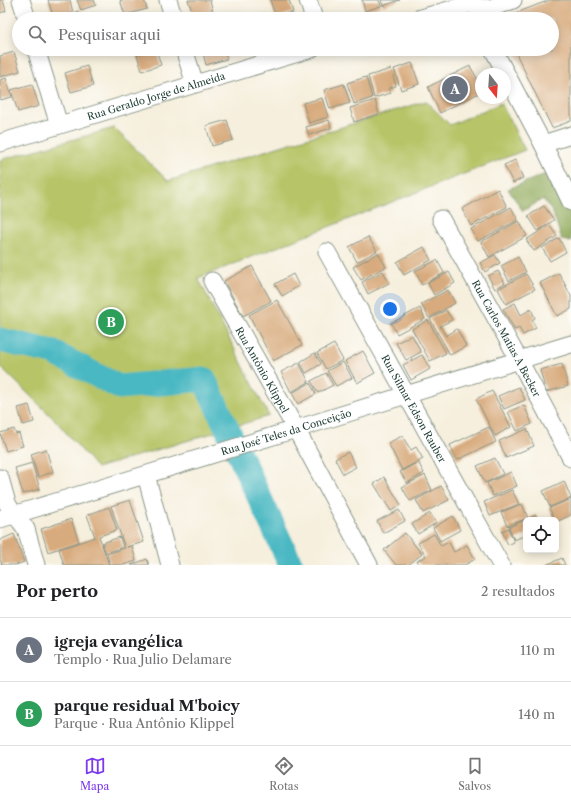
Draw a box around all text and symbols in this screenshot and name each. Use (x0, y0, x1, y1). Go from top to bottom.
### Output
search box (12, 12, 559, 56)
icon: search (26, 23, 48, 45)
text: Pesquisar aqui (58, 25, 161, 44)
north arrow (475, 68, 511, 104)
street label: Rua Geraldo Jorge de Almeida (86, 69, 227, 123)
pin: A (442, 74, 468, 104)
street label: Rua Carlos Matias A Becker (469, 277, 544, 400)
your location (380, 299, 400, 319)
pin: B (98, 307, 124, 337)
street label: Rua Antônio Klippel (233, 324, 292, 415)
street label: Rua Silmar Edson Rauber (379, 352, 450, 465)
street label: Rua José Teles da Conceição (219, 406, 353, 458)
map controls (523, 517, 559, 553)
button: locate (523, 517, 559, 553)
text: Por perto (16, 581, 98, 601)
text: 2 resultados (481, 583, 555, 599)
text: igreja evangélica (54, 632, 183, 651)
text: A (24, 642, 34, 658)
text: 110 m (520, 642, 555, 658)
text: Templo · Rua Julio Delamare (54, 651, 232, 667)
text: parque residual M'boicy (54, 696, 240, 715)
text: B (24, 706, 34, 722)
text: 140 m (518, 706, 555, 722)
text: Parque · Rua Antônio Klippel (54, 715, 234, 731)
tab: Mapa (80, 755, 109, 793)
tab: Rotas (269, 755, 298, 793)
tab: Salvos (458, 755, 491, 793)

